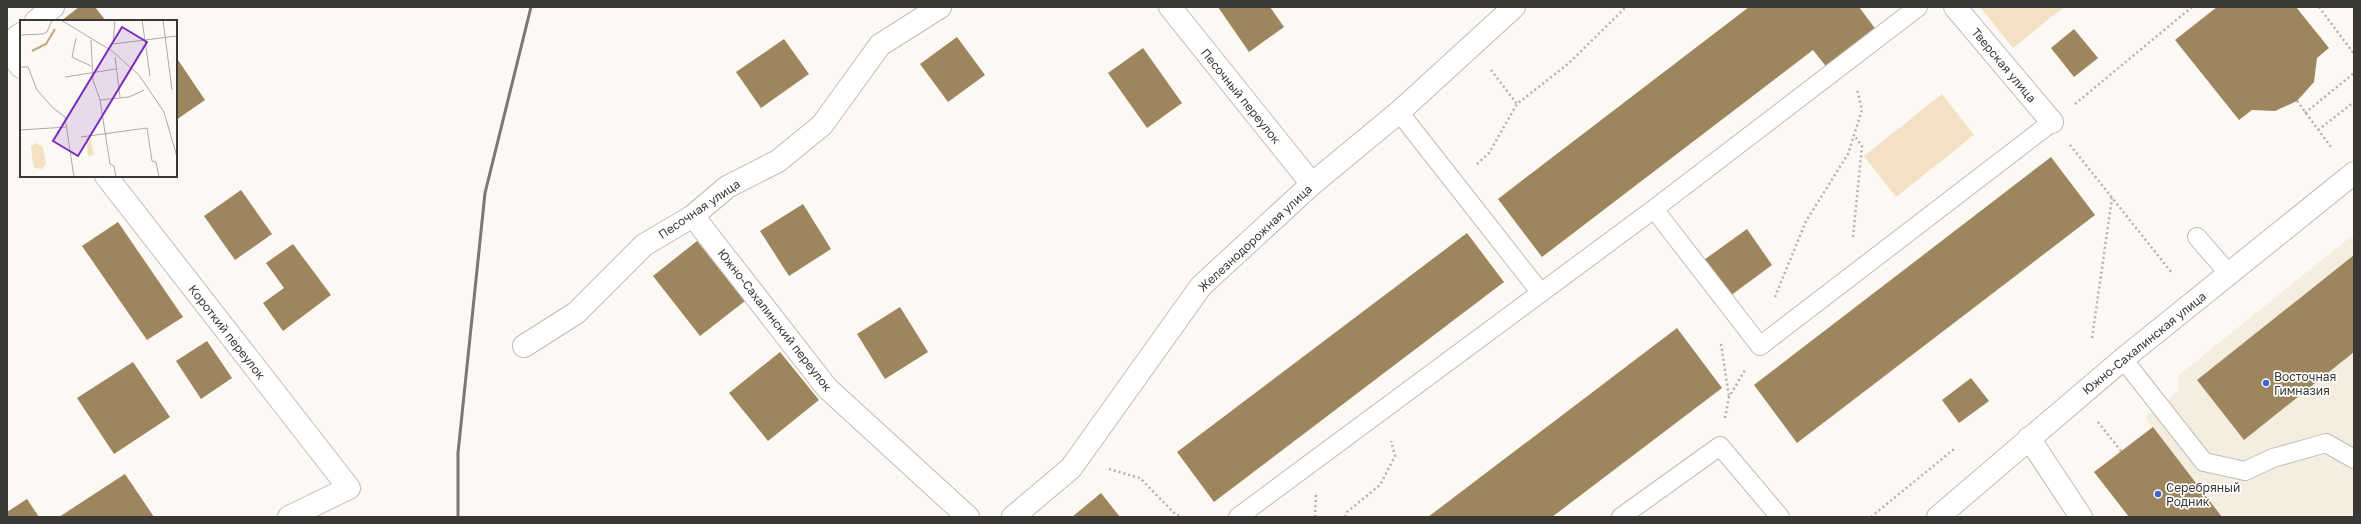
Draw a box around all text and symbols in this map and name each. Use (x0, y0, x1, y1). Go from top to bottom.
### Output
inset map (20, 20, 177, 177)
street label: Тверская улица (1968, 25, 2040, 105)
street label: Песочный переулок (1198, 45, 1284, 147)
street label: Песочная улица (655, 176, 743, 242)
street label: Железнодорожная улица (1195, 181, 1315, 295)
street label: Южно-Сахалинский переулок (715, 246, 835, 394)
street label: Короткий переулок (185, 282, 269, 382)
street label: Южно-Сахалинская улица (2079, 288, 2209, 398)
place label: Восточная Гимназия (2274, 369, 2336, 398)
marker: Восточная Гимназия (2261, 378, 2271, 388)
place label: Серебряный Родник (2166, 480, 2240, 509)
marker: Серебряный Родник (2153, 489, 2163, 499)

